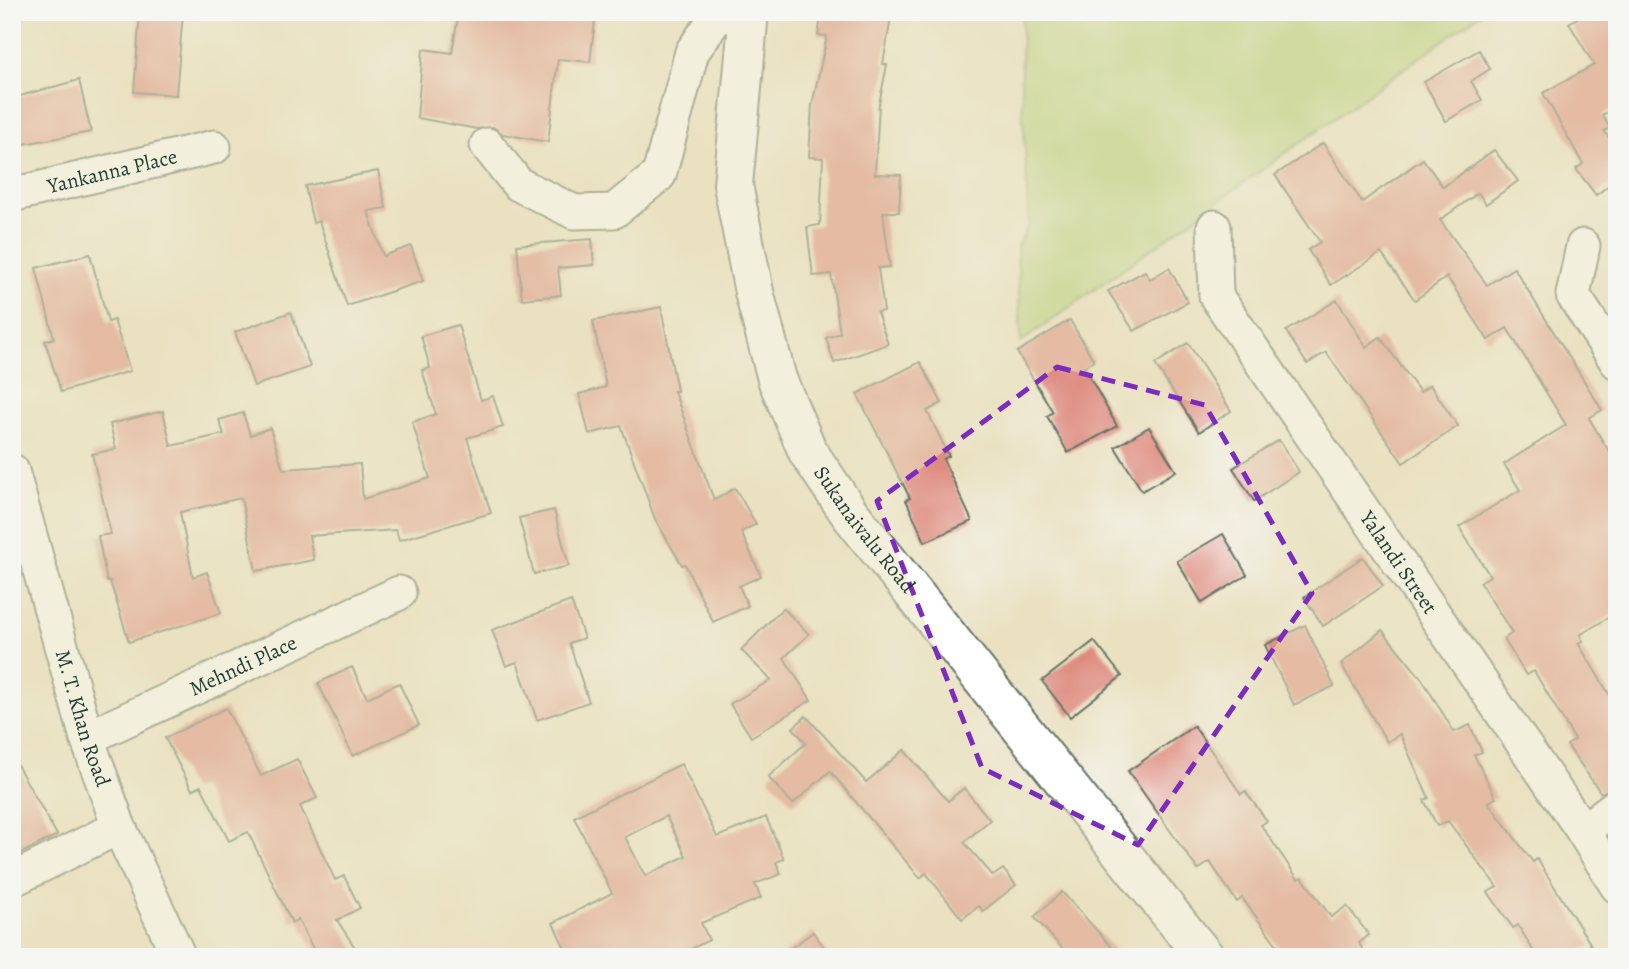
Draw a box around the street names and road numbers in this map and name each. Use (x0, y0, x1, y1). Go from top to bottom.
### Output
street label: Yankanna Place (43, 142, 180, 200)
street label: Sukanaivalu Road (807, 460, 922, 599)
street label: Yalandi Street (1353, 504, 1444, 620)
street label: Mehndi Place (185, 628, 301, 703)
street label: M. T. Khan Road (49, 646, 117, 791)

